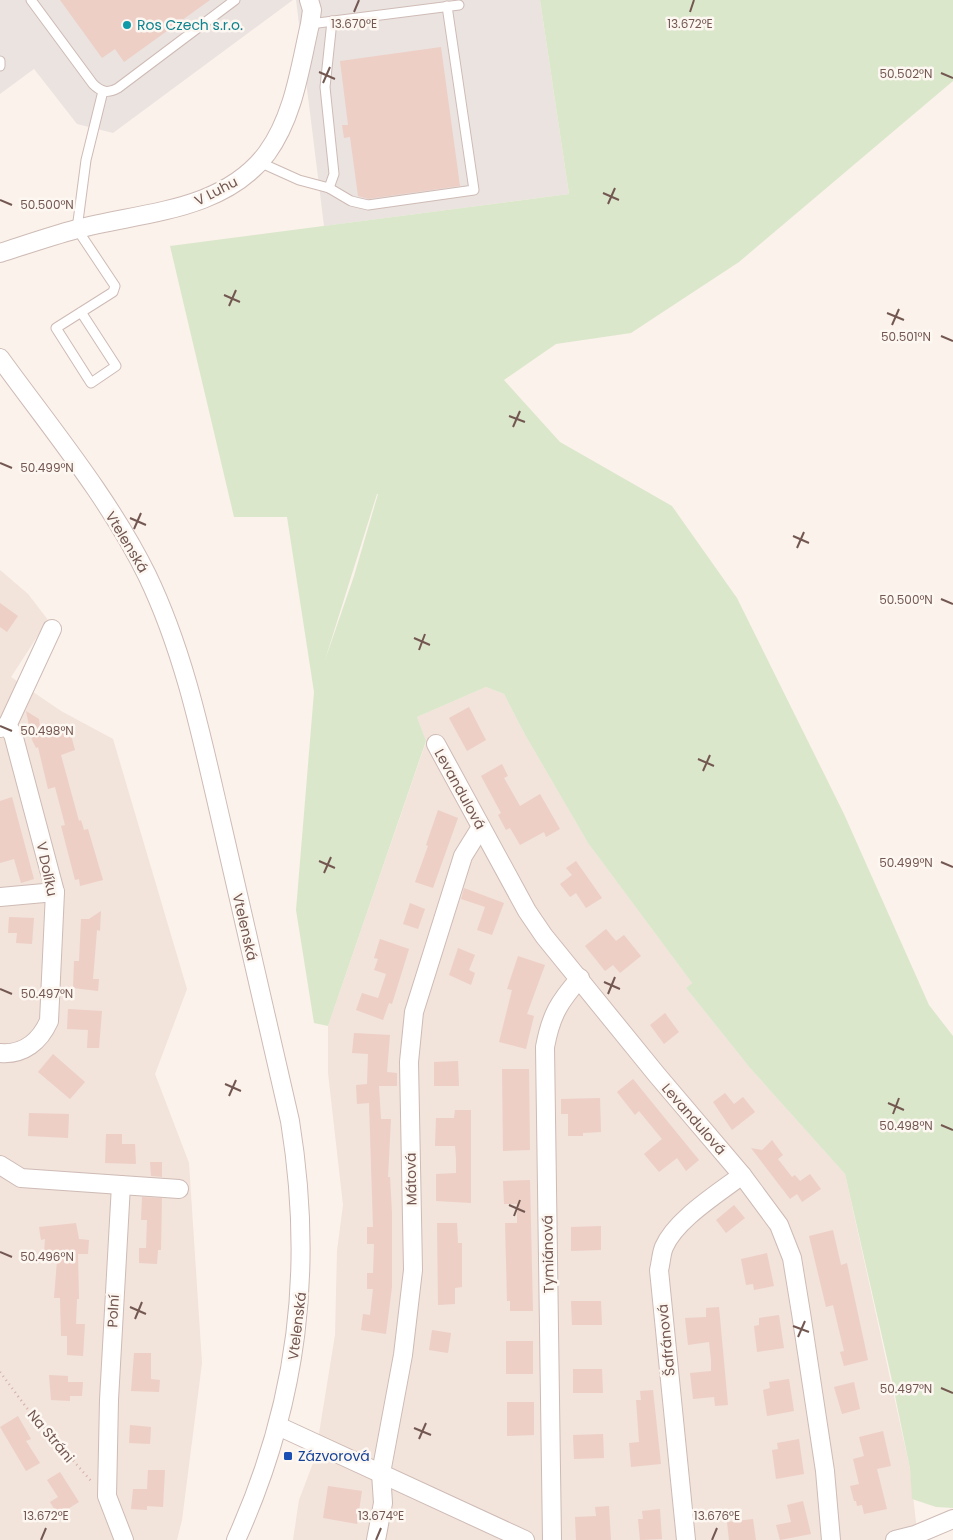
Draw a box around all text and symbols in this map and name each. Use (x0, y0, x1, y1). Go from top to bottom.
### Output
place label: Ros Czech s.r.o. (137, 15, 243, 35)
text: 13.670°E (331, 15, 377, 32)
text: 13.672°E (667, 15, 713, 32)
marker: Ros Czech s.r.o. (121, 19, 133, 31)
text: 50.502°N (880, 65, 932, 82)
street label: V Luhu (191, 172, 241, 210)
text: 50.500°N (20, 196, 74, 213)
text: 50.501°N (881, 328, 931, 345)
text: 50.499°N (20, 459, 74, 476)
street label: Vtelenská (101, 508, 153, 576)
text: 50.500°N (879, 591, 933, 608)
text: 50.498°N (20, 722, 74, 739)
street label: Levandulová (430, 745, 490, 833)
street label: V Dolíku (31, 840, 63, 898)
text: 50.499°N (879, 854, 933, 871)
street label: Vtelenská (228, 891, 262, 963)
text: 50.497°N (21, 985, 73, 1002)
street label: Levandulová (657, 1079, 731, 1159)
text: 50.498°N (879, 1117, 933, 1134)
street label: Mátová (401, 1152, 421, 1206)
street label: Tymiánová (537, 1215, 559, 1293)
text: 50.496°N (20, 1248, 74, 1265)
street label: Vtelenská (283, 1291, 311, 1361)
street label: Polní (102, 1293, 124, 1328)
street label: Šafránová (652, 1303, 680, 1377)
text: 50.497°N (880, 1380, 932, 1397)
street label: Na Stráni (23, 1405, 79, 1467)
place label: Zázvorová (298, 1446, 370, 1466)
marker: Zázvorová (282, 1450, 294, 1462)
text: 13.672°E (23, 1507, 69, 1524)
text: 13.674°E (358, 1507, 404, 1524)
text: 13.676°E (694, 1507, 740, 1524)

